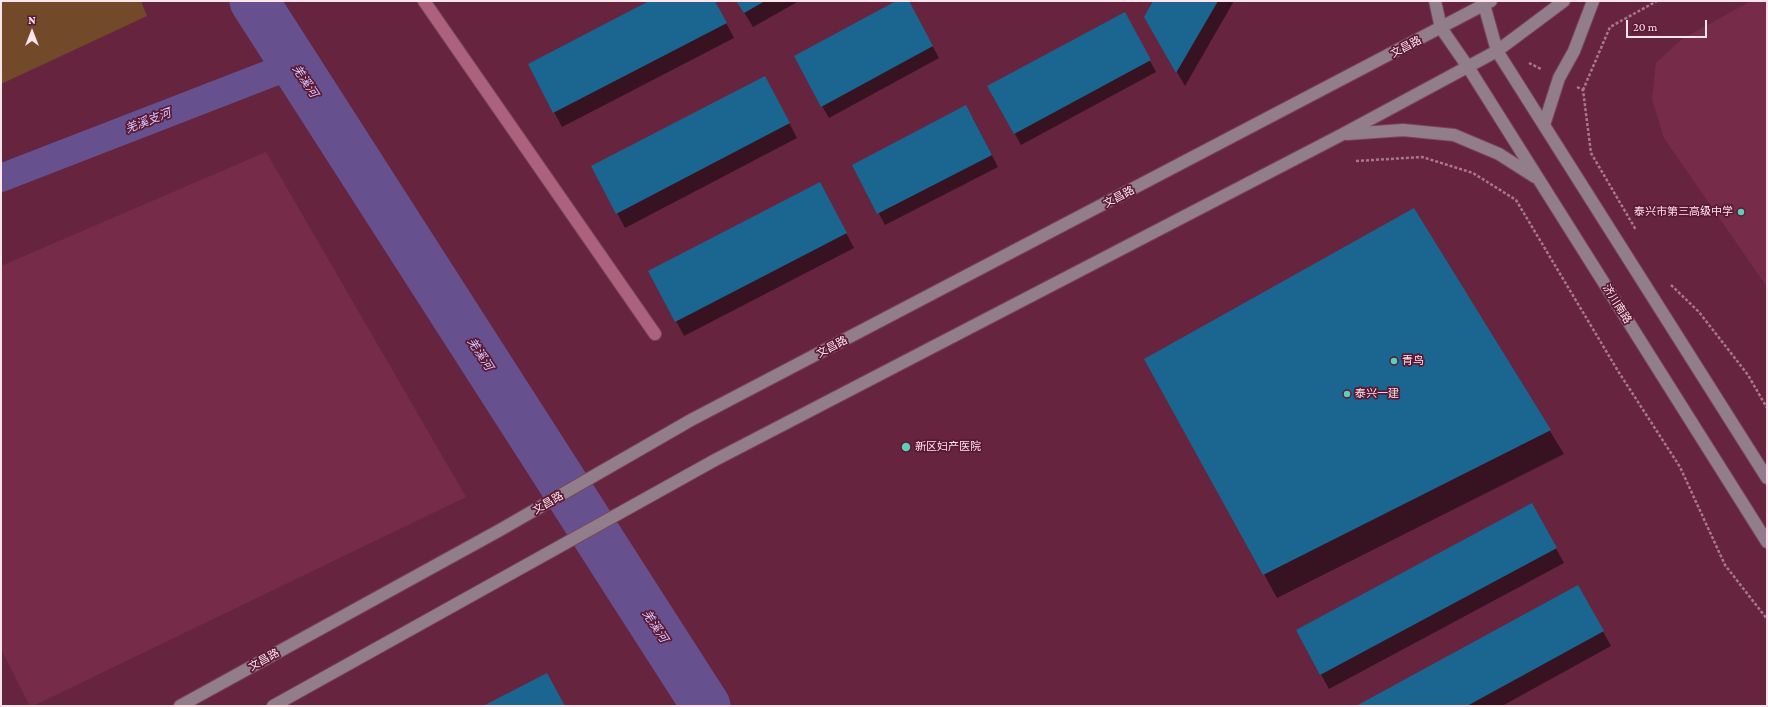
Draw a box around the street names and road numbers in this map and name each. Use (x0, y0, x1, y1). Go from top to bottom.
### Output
street label: 文昌路 (1388, 33, 1424, 61)
street label: 文昌路 (1101, 183, 1137, 211)
street label: 济川南路 (1600, 282, 1634, 326)
street label: 文昌路 (814, 333, 850, 361)
street label: 文昌路 (530, 489, 566, 517)
street label: 文昌路 (246, 646, 282, 674)

